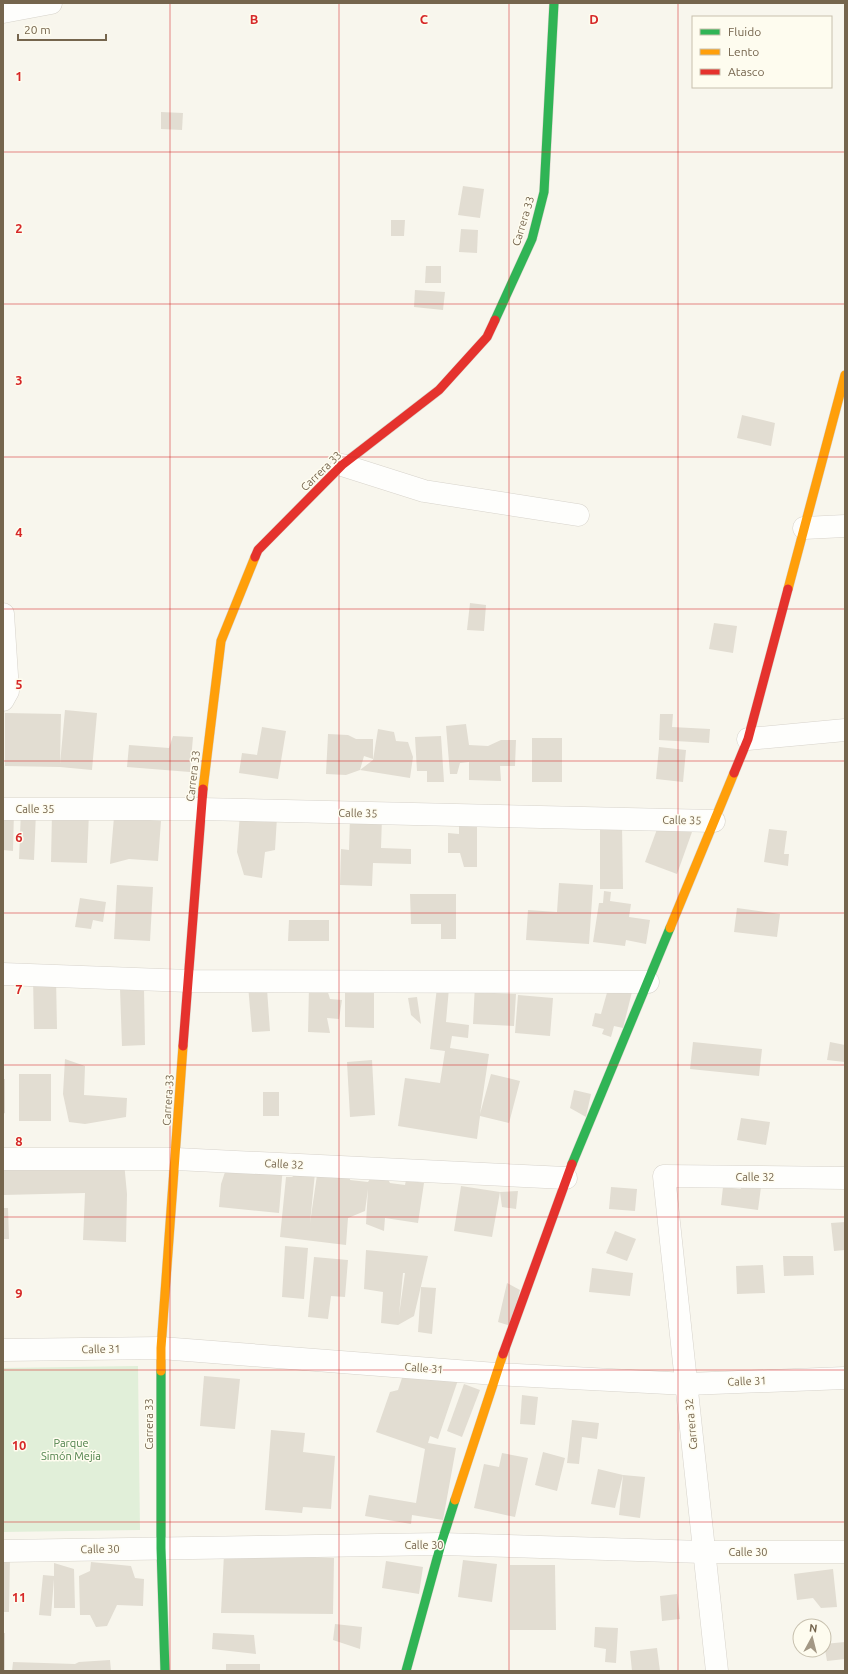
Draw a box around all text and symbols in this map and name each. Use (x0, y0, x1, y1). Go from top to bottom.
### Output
text: B (250, 12, 259, 26)
text: C (420, 12, 429, 26)
text: D (589, 12, 599, 26)
scale bar (18, 16, 106, 42)
legend (692, 16, 832, 88)
text: 20 m (24, 23, 51, 36)
text: Fluido (728, 25, 761, 38)
text: Lento (728, 45, 759, 58)
text: Atasco (728, 65, 764, 78)
text: 1 (15, 69, 23, 83)
street label: Carrera 33 (510, 195, 536, 247)
text: 2 (15, 221, 23, 235)
text: 3 (15, 373, 23, 387)
street label: Carrera 33 (298, 449, 344, 493)
text: 4 (15, 525, 23, 539)
text: 5 (15, 677, 23, 691)
street label: Carrera 33 (184, 750, 202, 802)
street label: Calle 35 (15, 803, 55, 815)
street label: Calle 35 (338, 807, 378, 819)
street label: Calle 35 (662, 814, 702, 826)
text: 6 (15, 830, 23, 844)
text: 7 (15, 982, 23, 996)
street label: Carrera 33 (160, 1074, 176, 1126)
text: 8 (15, 1134, 23, 1148)
street label: Calle 32 (264, 1157, 304, 1171)
street label: Calle 32 (735, 1171, 775, 1183)
text: 9 (15, 1286, 23, 1300)
street label: Calle 31 (81, 1343, 121, 1355)
street label: Calle 31 (404, 1361, 444, 1375)
street label: Calle 31 (727, 1374, 767, 1388)
street label: Carrera 33 (143, 1398, 155, 1450)
street label: Carrera 32 (683, 1398, 699, 1450)
park label: Parque Simón Mejía (41, 1437, 101, 1462)
text: 10 (12, 1438, 26, 1452)
street label: Calle 30 (404, 1539, 444, 1551)
street label: Calle 30 (80, 1543, 120, 1555)
street label: Calle 30 (728, 1546, 768, 1558)
text: 11 (12, 1590, 26, 1604)
north arrow (792, 1618, 832, 1658)
text: N (808, 1622, 818, 1635)

